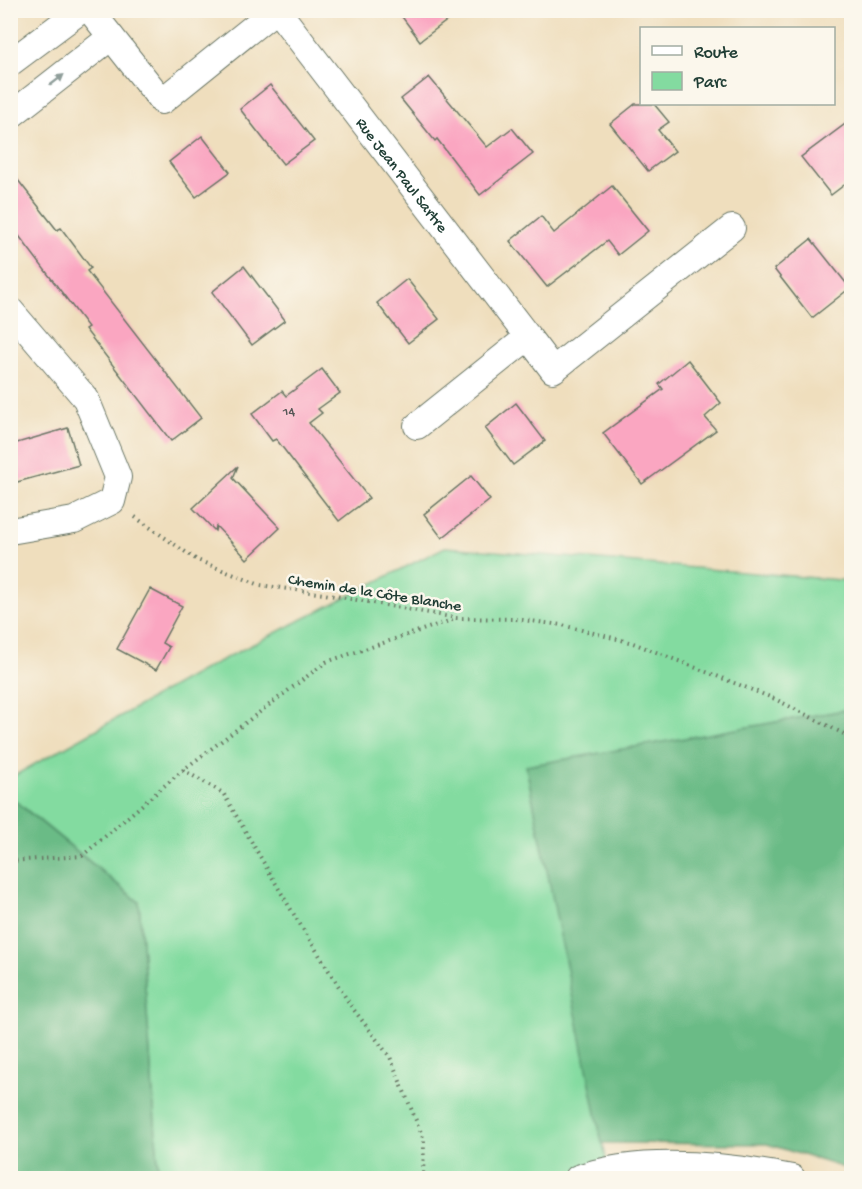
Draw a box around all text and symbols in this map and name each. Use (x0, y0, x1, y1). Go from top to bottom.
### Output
legend (640, 27, 835, 105)
text: Route (694, 43, 739, 64)
text: Parc (693, 73, 727, 94)
one-way arrow (49, 75, 64, 87)
street label: Rue Jean Paul Sartre (350, 115, 451, 238)
house number: 14 (282, 404, 296, 421)
street label: Chemin de la Côte Blanche (286, 571, 463, 618)

